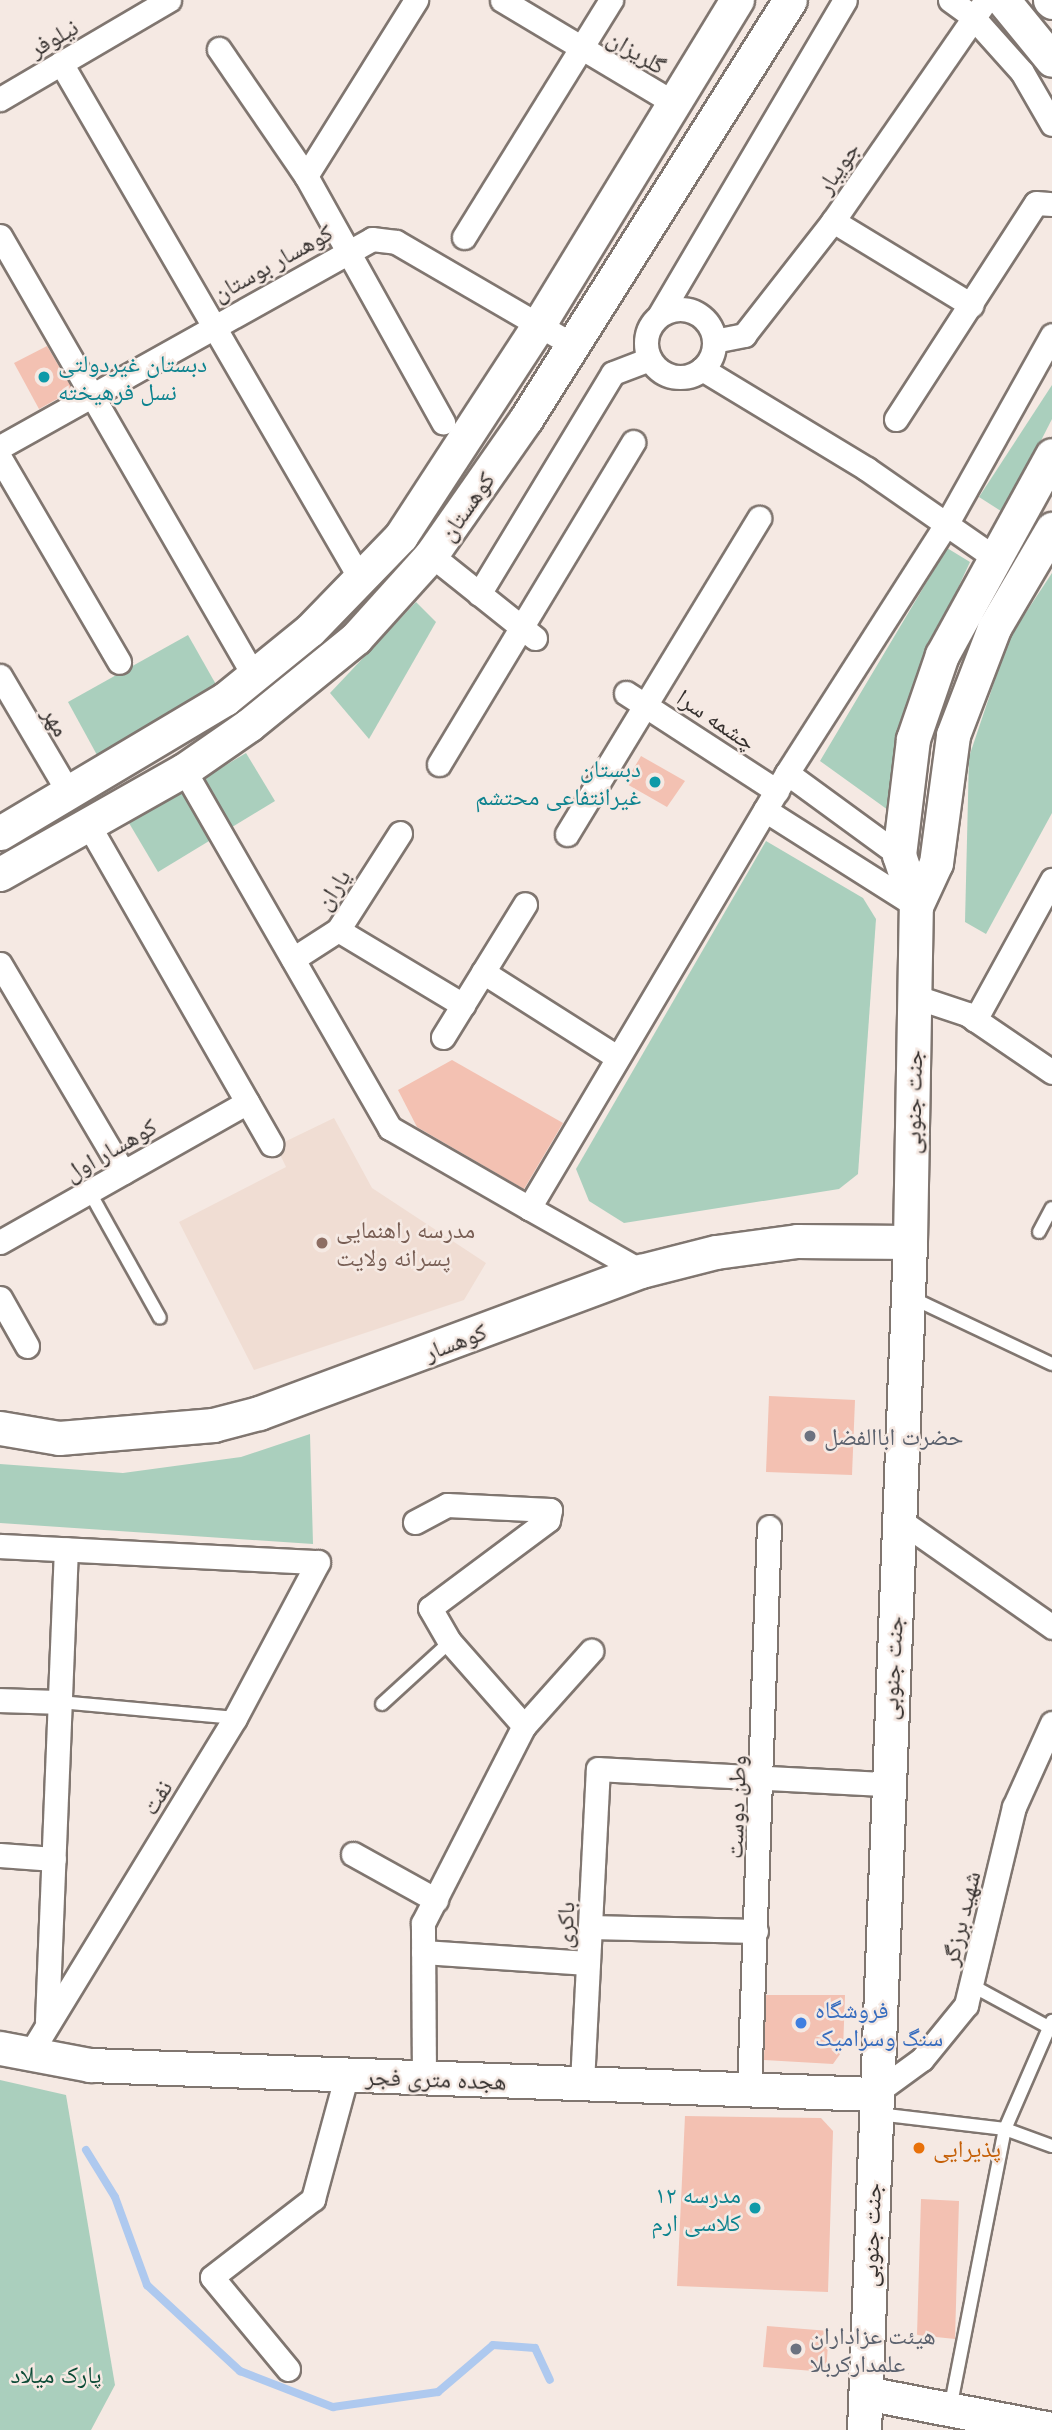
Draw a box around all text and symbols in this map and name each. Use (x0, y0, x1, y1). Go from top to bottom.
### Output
street label: نیلوفر (23, 11, 83, 63)
street label: گلریزان (602, 22, 672, 80)
street label: جویبار (809, 135, 865, 199)
street label: کوهسار بوستان (207, 217, 337, 307)
place label: دبستان غیردولتی نسل فرهیخته (58, 349, 207, 405)
marker: دبستان غیردولتی نسل فرهیخته (36, 369, 52, 385)
street label: کوهستان (432, 466, 500, 546)
street label: چشمه‌ سرا (672, 682, 762, 756)
street label: مهر (37, 701, 77, 741)
place label: دبستان غیرانتفاعی محتشم (475, 754, 641, 810)
marker: دبستان غیرانتفاعی محتشم (647, 774, 663, 790)
street label: یاران (308, 863, 356, 915)
street label: جنت جنوبی (897, 1049, 927, 1155)
street label: کوهسار اول (59, 1111, 161, 1187)
place label: مدرسه راهنمایی پسرانه ولایت (336, 1215, 475, 1271)
marker: مدرسه راهنمایی پسرانه ولایت (314, 1235, 330, 1251)
street label: کوهسار (420, 1316, 490, 1366)
place label: حضرت اباالفضل (824, 1422, 964, 1450)
marker: حضرت اباالفضل (802, 1428, 818, 1444)
street label: جنت جنوبی (874, 1615, 908, 1721)
street label: وطن دوست (719, 1755, 751, 1859)
street label: نفت (134, 1774, 178, 1820)
street label: شهید برزگر (934, 1868, 986, 1968)
street label: باکری (548, 1901, 580, 1949)
place label: فروشگاه سنگ وسرامیک (815, 1995, 943, 2051)
marker: فروشگاه سنگ وسرامیک (793, 2015, 809, 2031)
street label: هجده متری فجر (365, 2061, 507, 2095)
place label: پذیرایی (933, 2134, 1001, 2162)
marker: پذیرایی (911, 2140, 927, 2156)
place label: مدرسه ۱۲ کلاسی ارم (651, 2180, 741, 2236)
street label: جنت جنوبی (854, 2182, 886, 2288)
marker: مدرسه ۱۲ کلاسی ارم (747, 2200, 763, 2216)
place label: هیئت عزاداران علمدارکربلا (810, 2321, 936, 2377)
marker: هیئت عزاداران علمدارکربلا (788, 2341, 804, 2357)
park label: پارک میلاد (10, 2360, 102, 2388)

